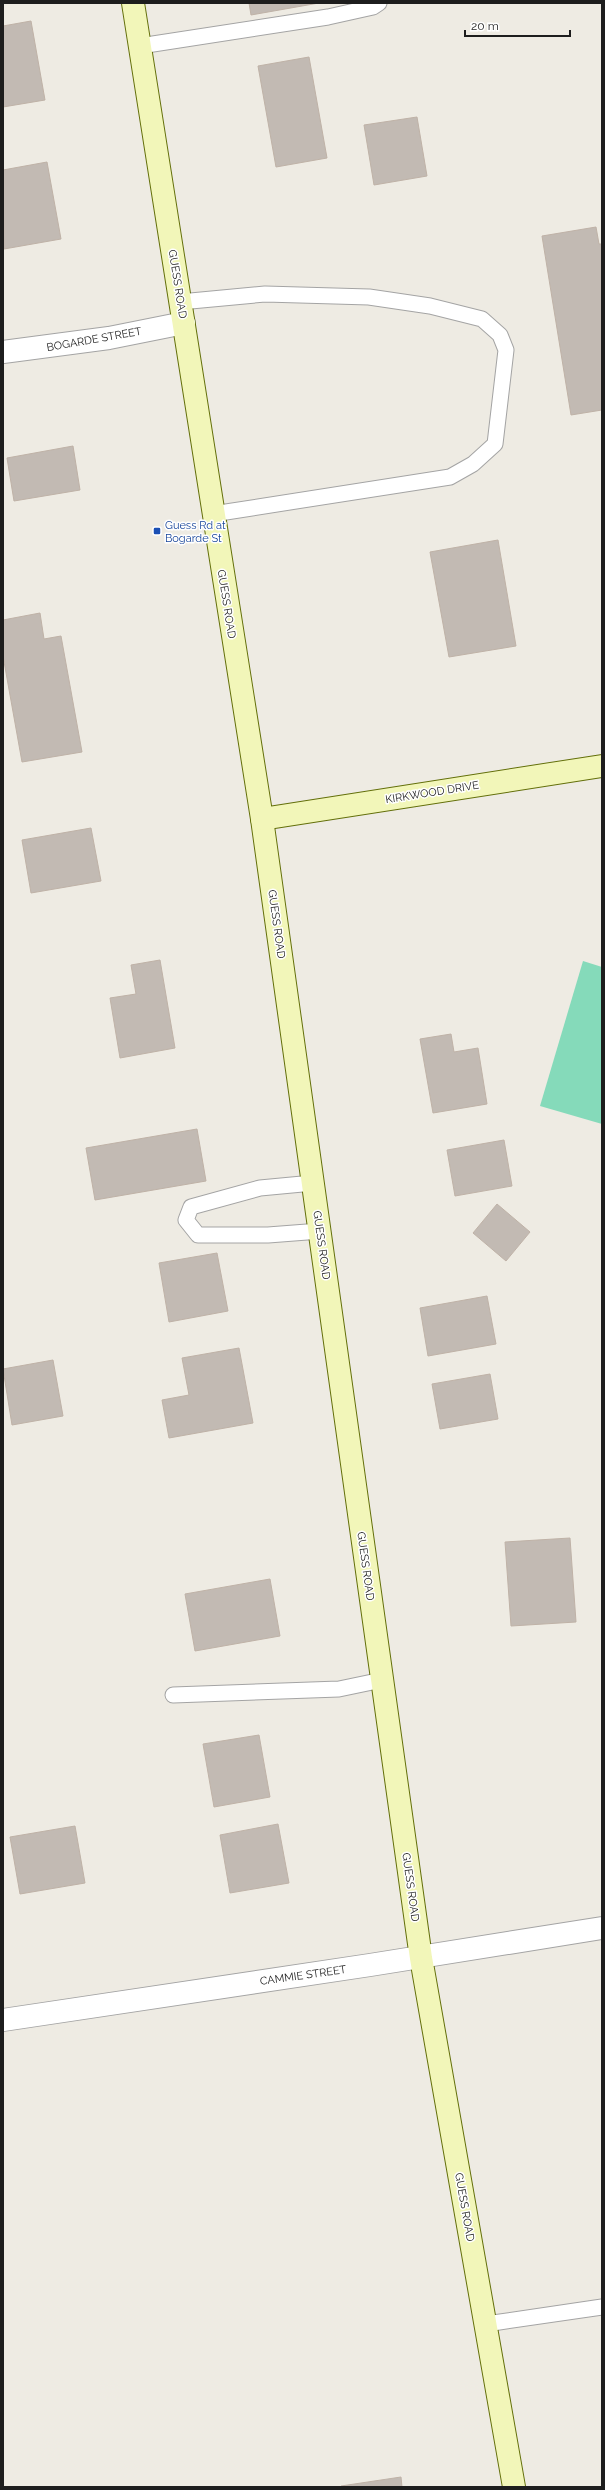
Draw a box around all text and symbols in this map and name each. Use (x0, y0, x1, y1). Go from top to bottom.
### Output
scale bar (465, 12, 570, 38)
text: 20 m (471, 19, 499, 33)
street label: GUESS ROAD (166, 249, 189, 320)
street label: BOGARDE STREET (46, 325, 143, 354)
place label: Guess Rd at Bogarde St (165, 519, 226, 545)
marker: Guess Rd at Bogarde St (152, 526, 162, 536)
street label: GUESS ROAD (215, 569, 238, 640)
street label: KIRKWOOD DRIVE (384, 779, 480, 806)
street label: GUESS ROAD (265, 889, 288, 959)
street label: GUESS ROAD (310, 1210, 333, 1280)
street label: GUESS ROAD (354, 1531, 377, 1601)
street label: GUESS ROAD (399, 1852, 422, 1922)
street label: CAMMIE STREET (259, 1963, 347, 1988)
street label: GUESS ROAD (452, 2172, 477, 2243)

